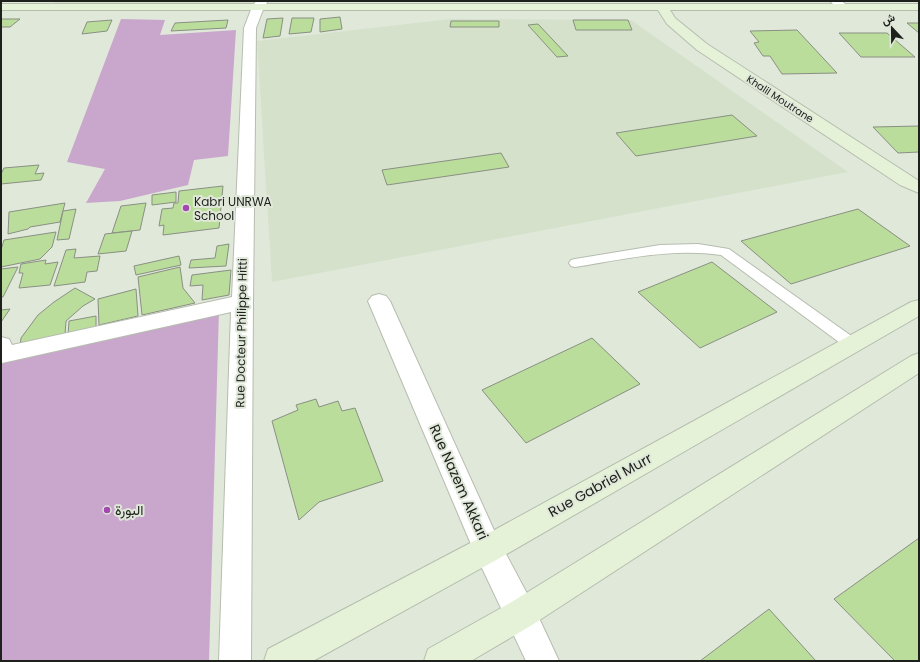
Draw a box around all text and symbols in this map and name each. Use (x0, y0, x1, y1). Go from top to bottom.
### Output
north arrow (872, 8, 912, 48)
text: ش (879, 9, 897, 29)
street label: Khalil Moutrane (743, 72, 817, 126)
place label: Kabri UNRWA School (194, 193, 272, 224)
marker: Kabri UNRWA School (181, 203, 191, 213)
street label: Rue Docteur Philippe Hitti (231, 258, 251, 408)
street label: Rue Nazem Akkari (425, 421, 493, 543)
street label: Rue Gabriel Murr (545, 448, 655, 522)
place label: البورة (115, 500, 144, 520)
marker: البورة (102, 505, 112, 515)

